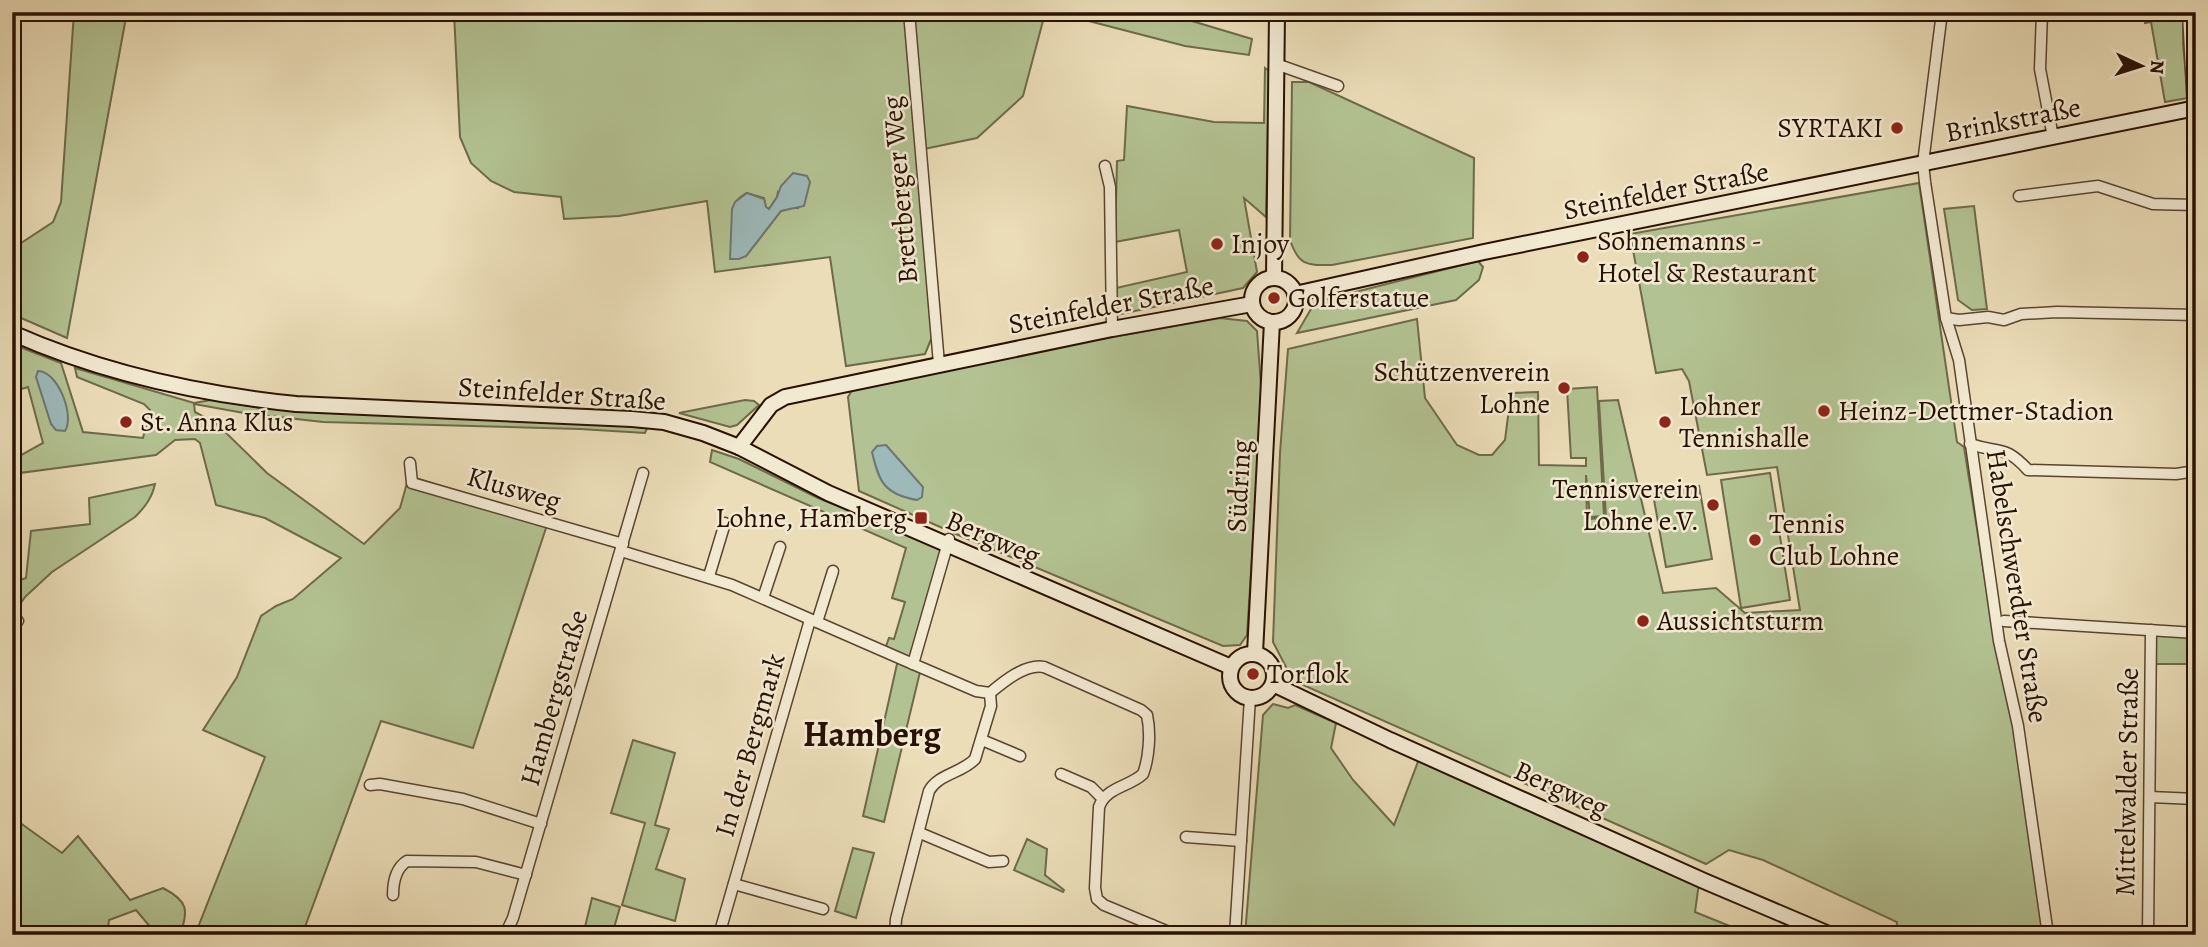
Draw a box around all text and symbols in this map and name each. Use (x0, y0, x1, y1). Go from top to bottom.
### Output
north arrow (2106, 32, 2176, 102)
text: N (2143, 59, 2170, 75)
street label: Brinkstraße (1942, 88, 2084, 152)
street label: Brettberger Weg (873, 94, 927, 286)
place label: SYRTAKI (1777, 109, 1883, 147)
marker: SYRTAKI (1889, 120, 1905, 136)
street label: Steinfelder Straße (1560, 152, 1772, 230)
place label: Sohnemanns - Hotel & Restaurant (1597, 222, 1816, 292)
place label: Injoy (1231, 225, 1290, 263)
marker: Injoy (1209, 236, 1225, 252)
marker: Sohnemanns - Hotel & Restaurant (1575, 249, 1591, 265)
street label: Steinfelder Straße (1005, 266, 1217, 344)
place label: Golferstatue (1288, 279, 1429, 317)
marker: Golferstatue (1266, 290, 1282, 306)
place label: Schützenverein Lohne (1373, 353, 1550, 423)
street label: Steinfelder Straße (457, 368, 667, 420)
marker: Schützenverein Lohne (1556, 380, 1572, 396)
place label: Lohner Tennishalle (1679, 387, 1809, 457)
place label: Heinz-Dettmer-Stadion (1838, 392, 2114, 430)
place label: St. Anna Klus (140, 403, 294, 441)
marker: Heinz-Dettmer-Stadion (1816, 403, 1832, 419)
marker: St. Anna Klus (118, 414, 134, 430)
marker: Lohner Tennishalle (1657, 414, 1673, 430)
street label: Südring (1218, 439, 1260, 533)
street label: Habelschwerdter Straße (1977, 446, 2057, 726)
street label: Klusweg (462, 457, 566, 521)
place label: Tennisverein Lohne e.V. (1552, 470, 1699, 540)
marker: Tennisverein Lohne e.V. (1705, 497, 1721, 513)
place label: Lohne, Hamberg (715, 499, 907, 537)
street label: Bergweg (940, 501, 1046, 575)
place label: Tennis Club Lohne (1769, 505, 1899, 575)
marker: Lohne, Hamberg (913, 510, 929, 526)
marker: Tennis Club Lohne (1747, 532, 1763, 548)
place label: Aussichtsturm (1656, 602, 1824, 640)
street label: Hambergstraße (511, 606, 597, 790)
marker: Aussichtsturm (1635, 613, 1651, 629)
street label: In der Bergmark (706, 649, 794, 841)
place label: Torflok (1267, 655, 1349, 693)
marker: Torflok (1245, 666, 1261, 682)
street label: Mittelwalder Straße (2106, 667, 2148, 897)
district label: Hamberg (803, 710, 941, 758)
street label: Bergweg (1508, 751, 1614, 827)

